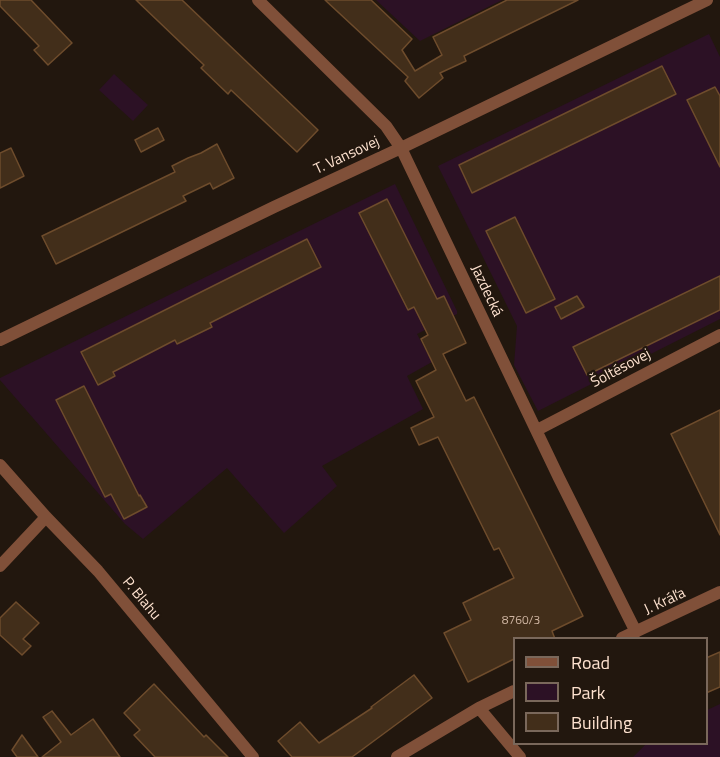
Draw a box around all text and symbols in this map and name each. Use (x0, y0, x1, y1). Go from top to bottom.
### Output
street label: T. Vansovej (311, 133, 383, 179)
street label: Jazdecká (466, 262, 506, 320)
street label: Šoltésovej (588, 346, 654, 392)
street label: P. Blahu (118, 574, 164, 624)
street label: J. Kráľa (641, 585, 689, 619)
house number: 8760/3 (502, 614, 540, 628)
legend (513, 637, 708, 745)
text: Road (571, 649, 610, 676)
text: Park (571, 679, 605, 706)
text: Building (571, 709, 632, 736)

